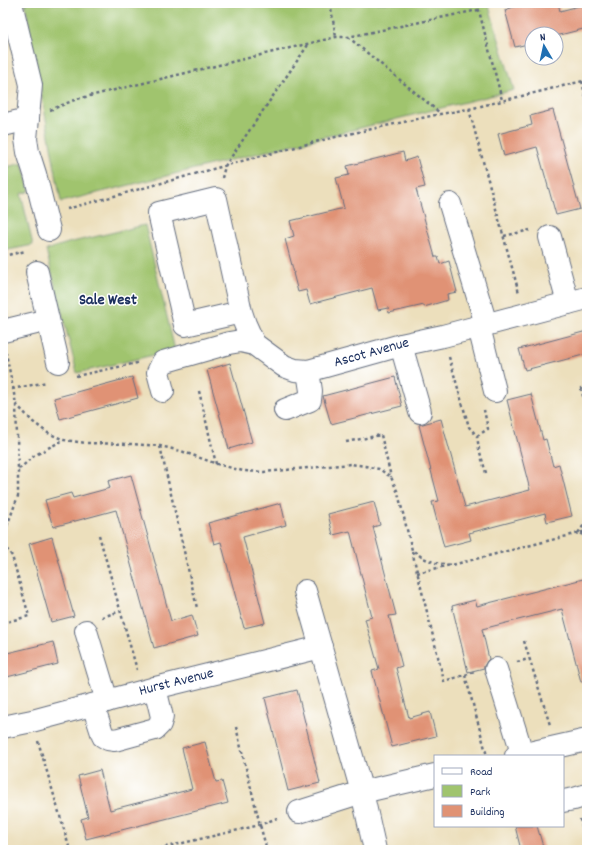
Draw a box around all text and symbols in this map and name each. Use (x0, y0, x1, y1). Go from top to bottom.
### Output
north arrow (524, 26, 564, 66)
text: N (539, 30, 547, 46)
district label: Sale West (79, 289, 137, 312)
street label: Ascot Avenue (331, 332, 412, 374)
street label: Hurst Avenue (137, 663, 216, 703)
legend (434, 755, 564, 827)
text: Road (470, 764, 492, 781)
text: Park (470, 784, 491, 801)
text: Building (470, 804, 505, 821)

